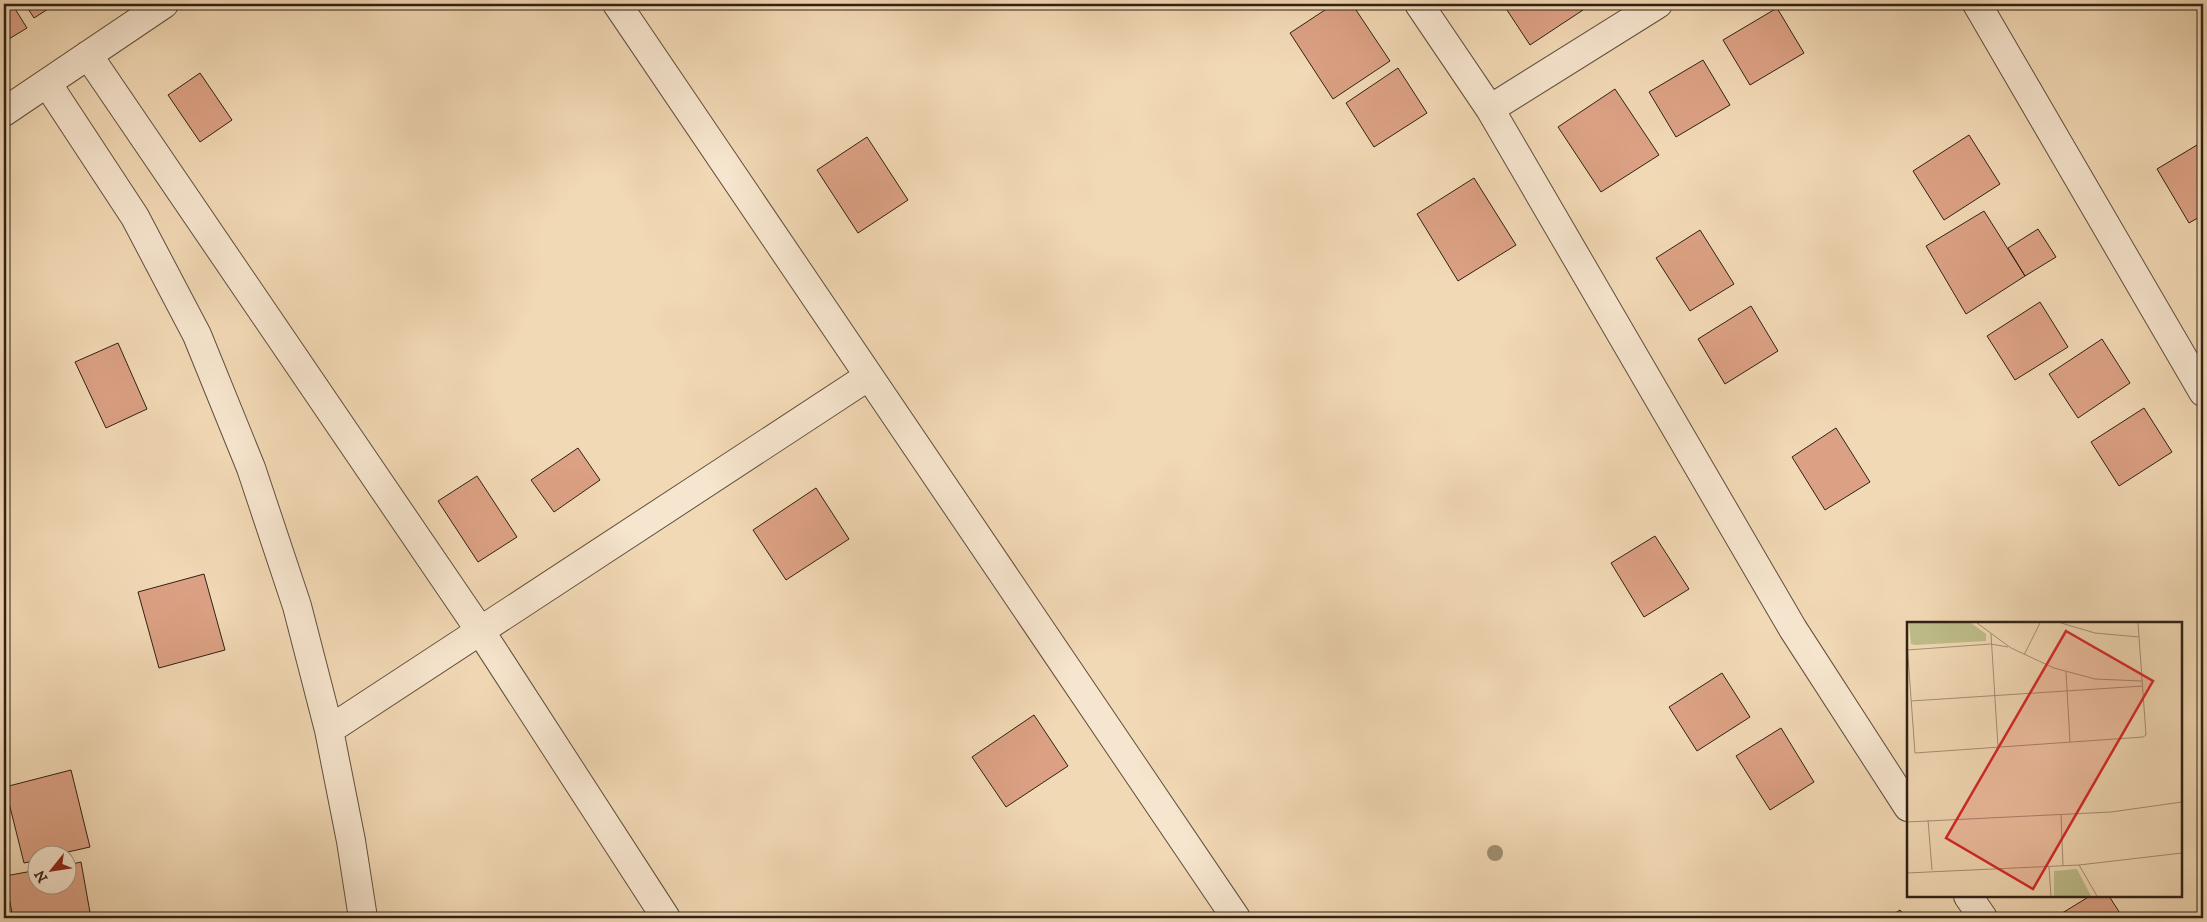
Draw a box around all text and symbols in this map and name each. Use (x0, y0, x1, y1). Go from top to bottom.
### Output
inset map (1907, 622, 2182, 897)
north arrow (28, 844, 78, 894)
text: N (31, 866, 52, 885)

